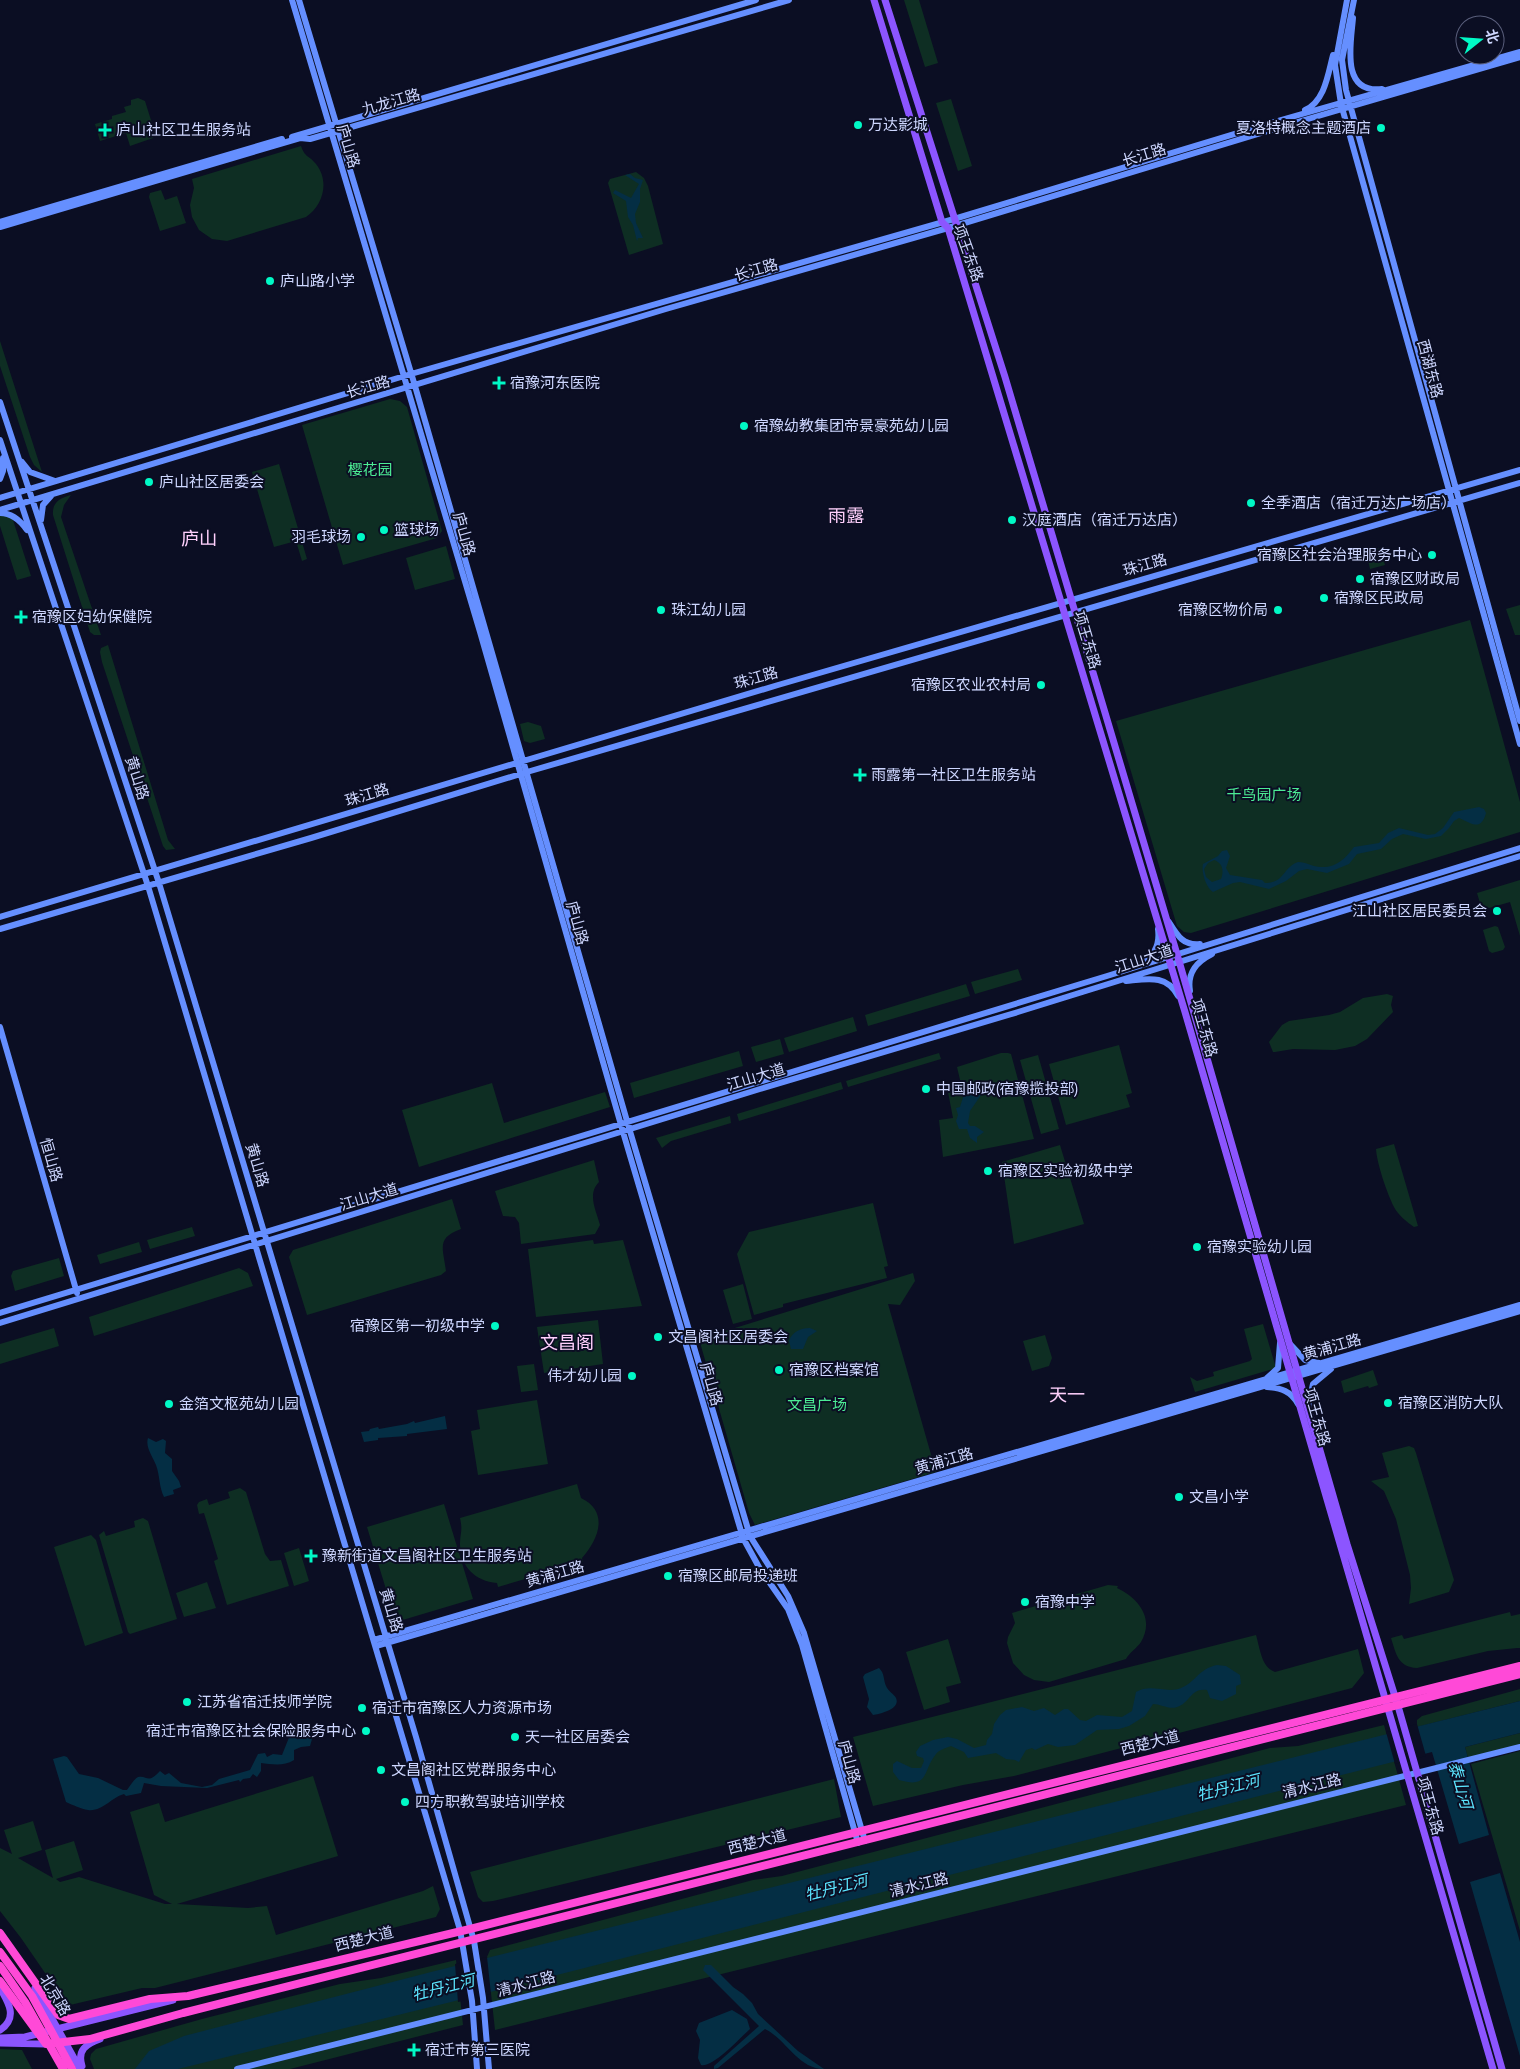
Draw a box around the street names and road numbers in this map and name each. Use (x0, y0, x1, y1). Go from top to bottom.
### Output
street label: 九龙江路 (360, 85, 422, 118)
street label: 庐山路 (334, 122, 363, 170)
street label: 长江路 (1120, 140, 1168, 169)
street label: 项王东路 (950, 222, 987, 284)
street label: 长江路 (732, 255, 780, 284)
street label: 西湖东路 (1415, 338, 1446, 400)
street label: 长江路 (344, 372, 392, 401)
street label: 庐山路 (450, 510, 479, 558)
street label: 珠江路 (1121, 550, 1169, 579)
street label: 项王东路 (1071, 609, 1104, 671)
street label: 珠江路 (732, 663, 780, 692)
street label: 黄山路 (122, 754, 153, 802)
street label: 珠江路 (343, 780, 391, 809)
street label: 庐山路 (563, 899, 592, 947)
street label: 江山大道 (1113, 941, 1175, 976)
street label: 项王东路 (1188, 997, 1221, 1059)
street label: 江山大道 (725, 1060, 787, 1093)
street label: 恒山路 (37, 1136, 66, 1184)
street label: 黄山路 (243, 1141, 272, 1189)
street label: 江山大道 (338, 1180, 400, 1213)
street label: 黄浦江路 (1301, 1330, 1363, 1363)
street label: 庐山路 (697, 1360, 726, 1408)
street label: 项王东路 (1301, 1386, 1334, 1448)
street label: 黄浦江路 (913, 1444, 975, 1477)
street label: 黄浦江路 (524, 1557, 586, 1590)
street label: 黄山路 (377, 1586, 406, 1634)
street label: 西楚大道 (1119, 1727, 1181, 1758)
street label: 庐山路 (835, 1738, 864, 1786)
street label: 清水江路 (1281, 1770, 1343, 1801)
street label: 项王东路 (1414, 1775, 1447, 1837)
street label: 西楚大道 (726, 1826, 788, 1857)
street label: 清水江路 (888, 1869, 950, 1900)
street label: 西楚大道 (333, 1923, 395, 1954)
street label: 清水江路 (495, 1968, 557, 1999)
street label: 北京路 (37, 1971, 74, 2018)

